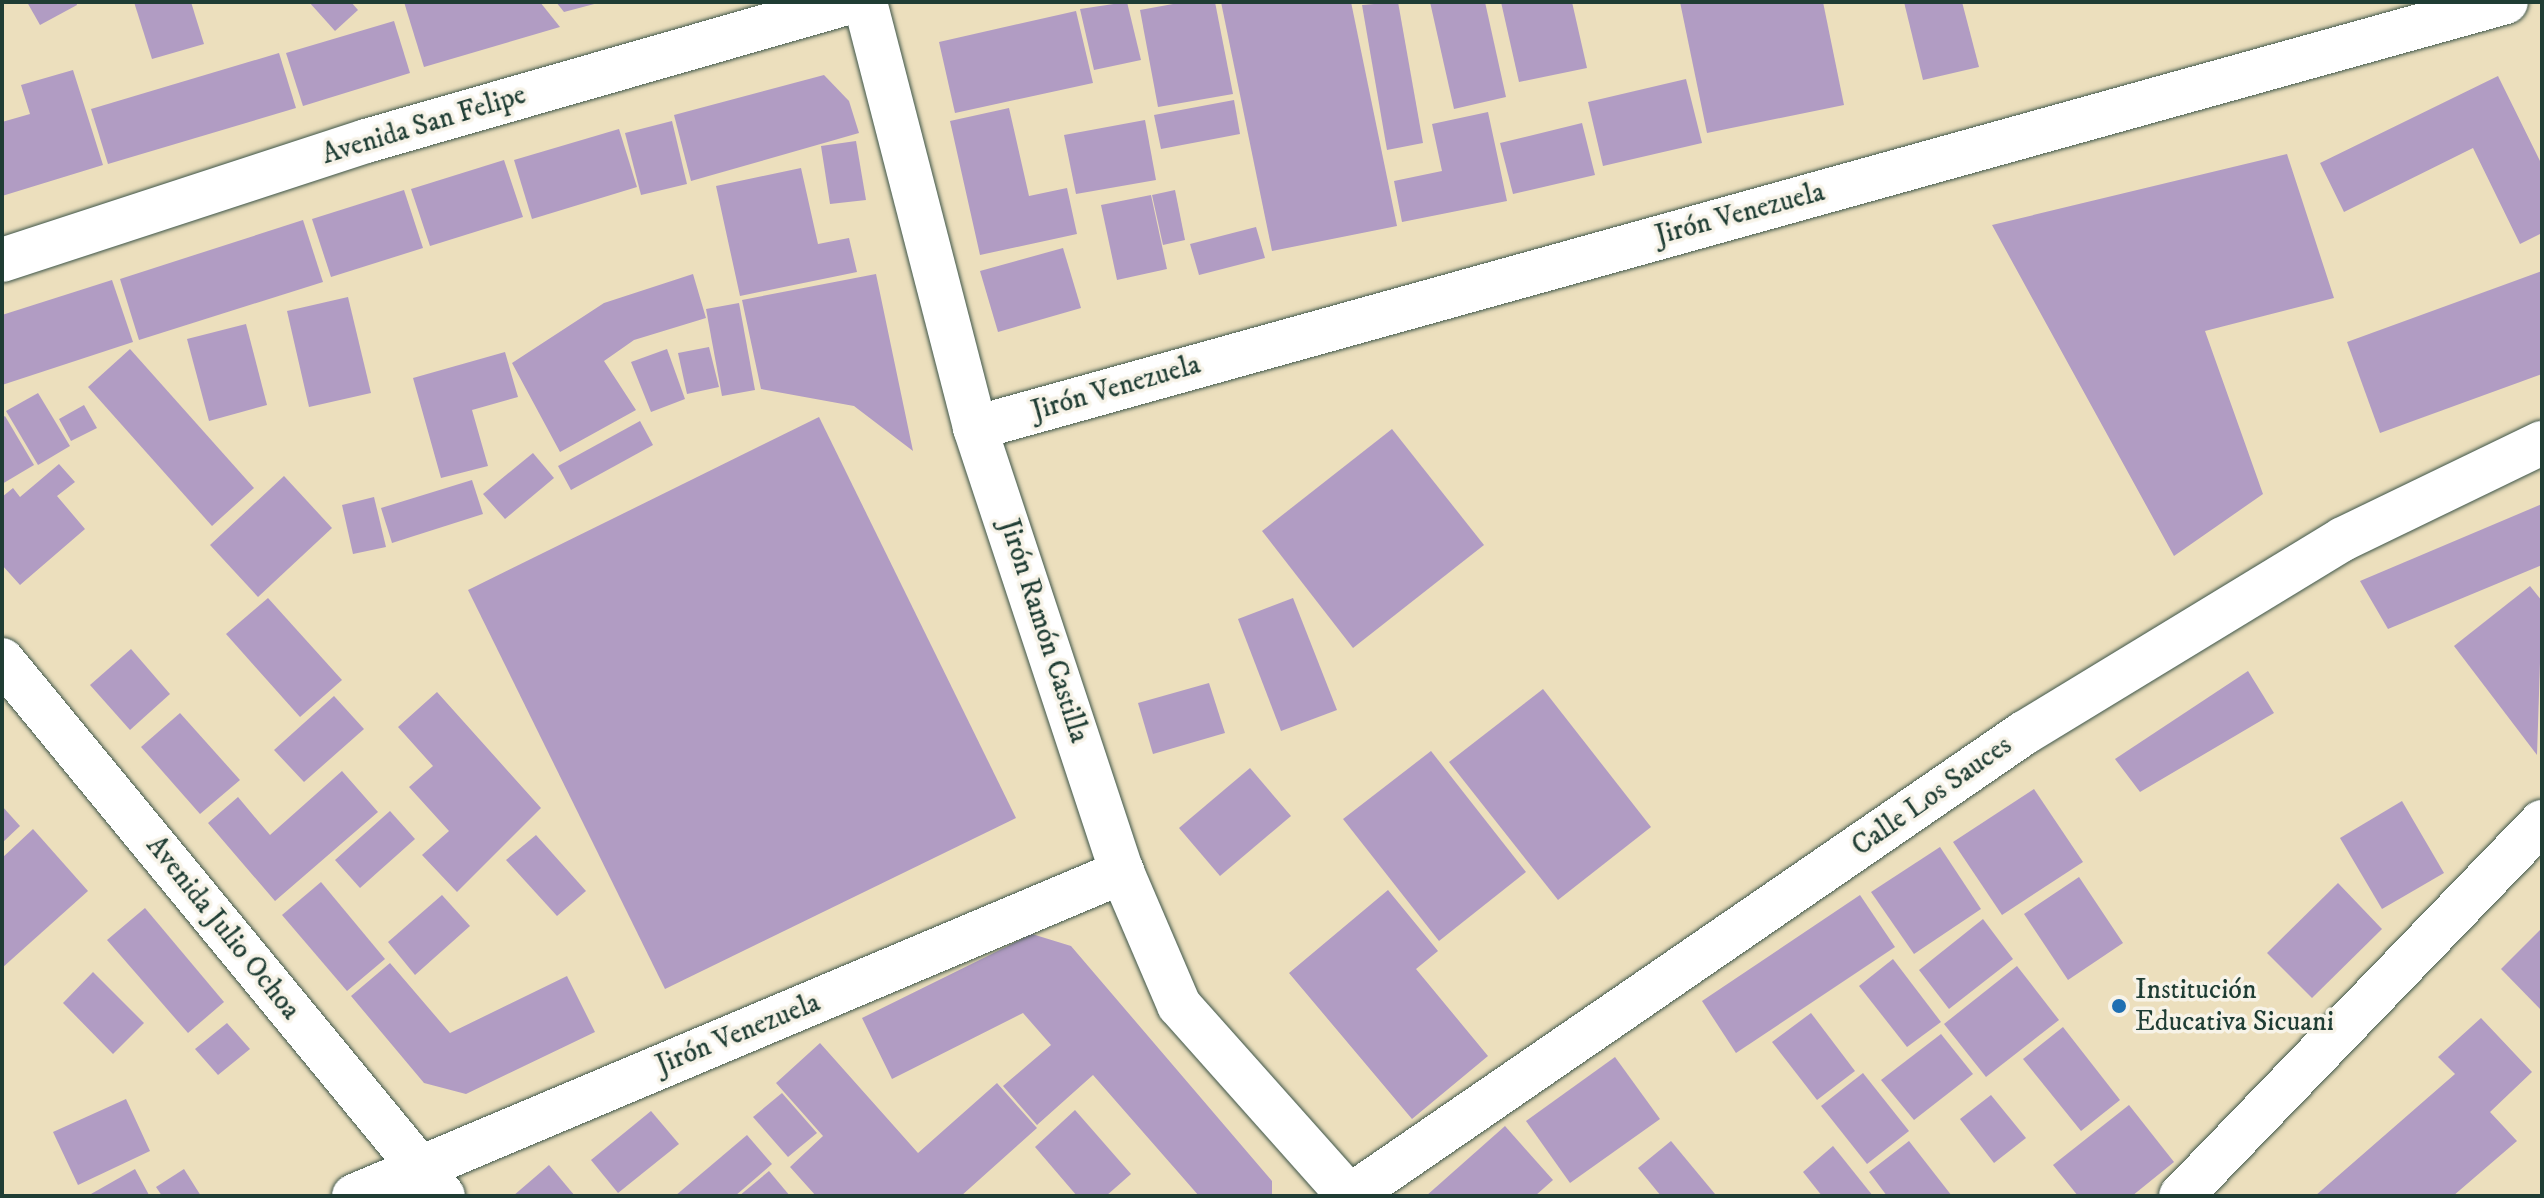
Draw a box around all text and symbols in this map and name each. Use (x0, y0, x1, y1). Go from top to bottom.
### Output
street label: Avenida San Felipe (318, 78, 530, 172)
street label: Jirón Venezuela (1652, 175, 1828, 253)
street label: Jirón Venezuela (1028, 348, 1204, 428)
street label: Jirón Ramón Castilla (992, 515, 1096, 747)
street label: Calle Los Sauces (1846, 729, 2018, 863)
street label: Avenida Julio Ochoa (139, 830, 307, 1026)
place label: Institución Educativa Sicuani (2135, 973, 2334, 1039)
street label: Jirón Venezuela (651, 986, 825, 1082)
marker: Institución Educativa Sicuani (2110, 997, 2128, 1015)

